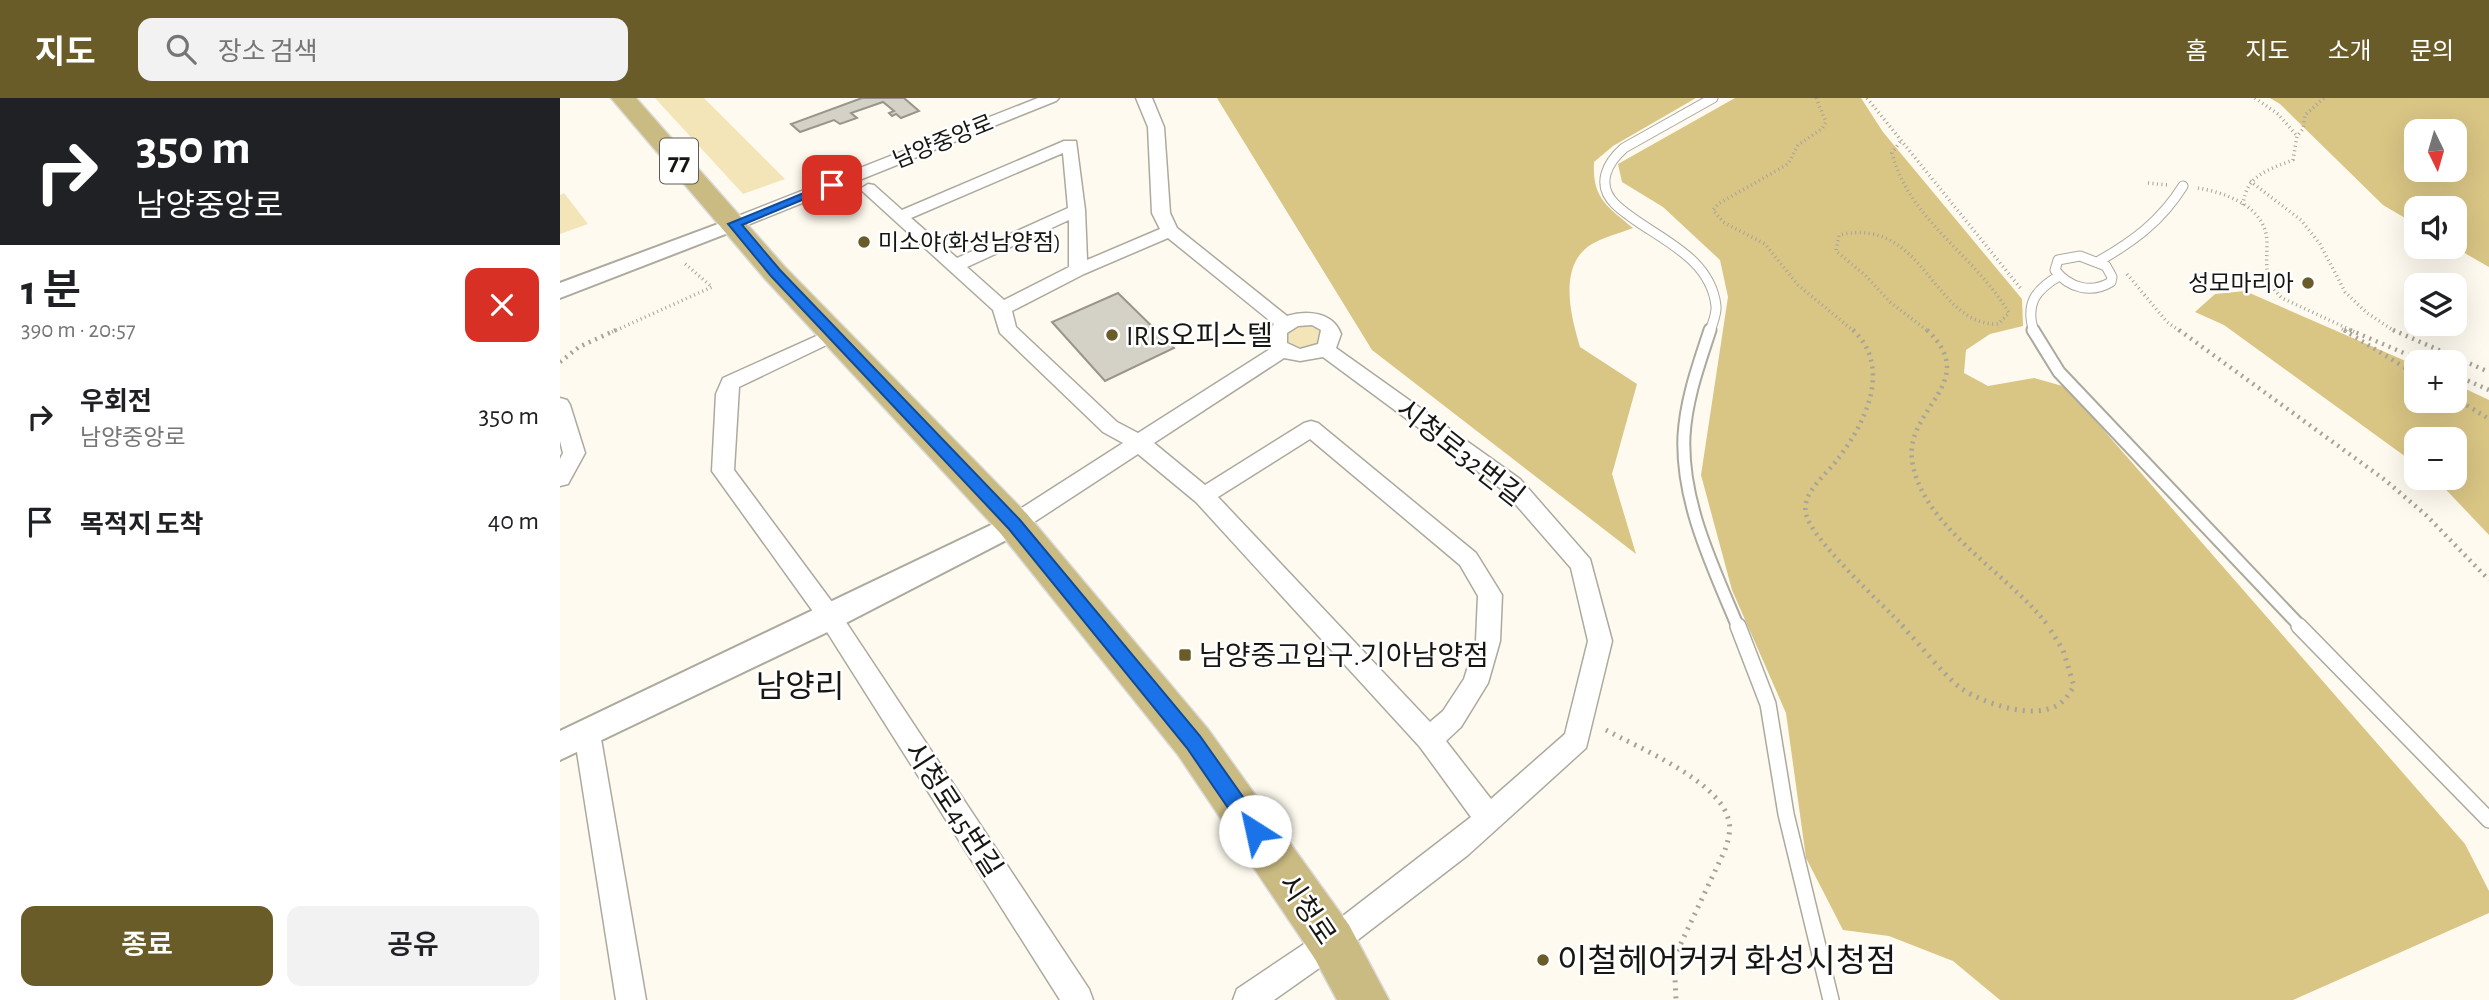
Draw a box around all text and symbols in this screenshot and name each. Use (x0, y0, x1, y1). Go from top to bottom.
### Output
search box (138, 18, 628, 81)
icon: search (162, 30, 200, 68)
text: 지도 (35, 37, 96, 70)
text: 장소 검색 (218, 39, 318, 65)
text: 홈 (2185, 40, 2207, 64)
text: 지도 (2245, 40, 2290, 64)
text: 소개 (2328, 40, 2372, 64)
text: 문의 (2410, 40, 2454, 64)
street label: 남양중앙로 (889, 110, 997, 173)
north arrow (2404, 119, 2468, 182)
map controls (2404, 119, 2467, 490)
text: 350 m (136, 124, 251, 173)
icon: right (21, 126, 112, 217)
road number: 77 (660, 138, 698, 184)
pin (802, 155, 862, 215)
icon: arrive (813, 166, 851, 204)
text: 남양중앙로 (136, 190, 283, 222)
button: sound (2404, 196, 2467, 259)
place label: 미소야(화성남양점) (878, 230, 1061, 255)
marker: 미소야(화성남양점) (856, 234, 872, 250)
button: close (465, 268, 539, 342)
text: 1 분 (21, 270, 81, 312)
place label: 성모마리아 (2188, 271, 2294, 296)
button: layers (2404, 273, 2467, 336)
marker: 성모마리아 (2300, 275, 2316, 291)
text: 390 m · 20:57 (21, 319, 136, 342)
place label: IRIS오피스텔 (1126, 321, 1273, 351)
marker: IRIS오피스텔 (1104, 327, 1120, 343)
button: + (2404, 350, 2467, 413)
text: 우회전 (80, 389, 152, 415)
street label: 시청로32번길 (1391, 394, 1530, 512)
icon: right (21, 398, 59, 436)
text: 350 m (479, 403, 539, 429)
text: 남양중앙로 (80, 427, 186, 450)
button: − (2404, 427, 2467, 490)
icon: arrive (21, 503, 59, 541)
text: 40 m (488, 508, 539, 534)
text: 목적지 도착 (80, 512, 204, 538)
place label: 남양중고입구.기아남양점 (1199, 641, 1489, 671)
marker: 남양중고입구.기아남양점 (1177, 647, 1193, 663)
district label: 남양리 (756, 670, 844, 703)
street label: 시청로45번길 (899, 737, 1008, 882)
position arrow (1218, 794, 1292, 868)
street label: 시청로 (1273, 869, 1341, 950)
button: 종료 (21, 906, 273, 986)
button: 공유 (287, 906, 539, 986)
place label: 이철헤어커커 화성시청점 (1557, 944, 1896, 979)
marker: 이철헤어커커 화성시청점 (1535, 952, 1551, 968)

